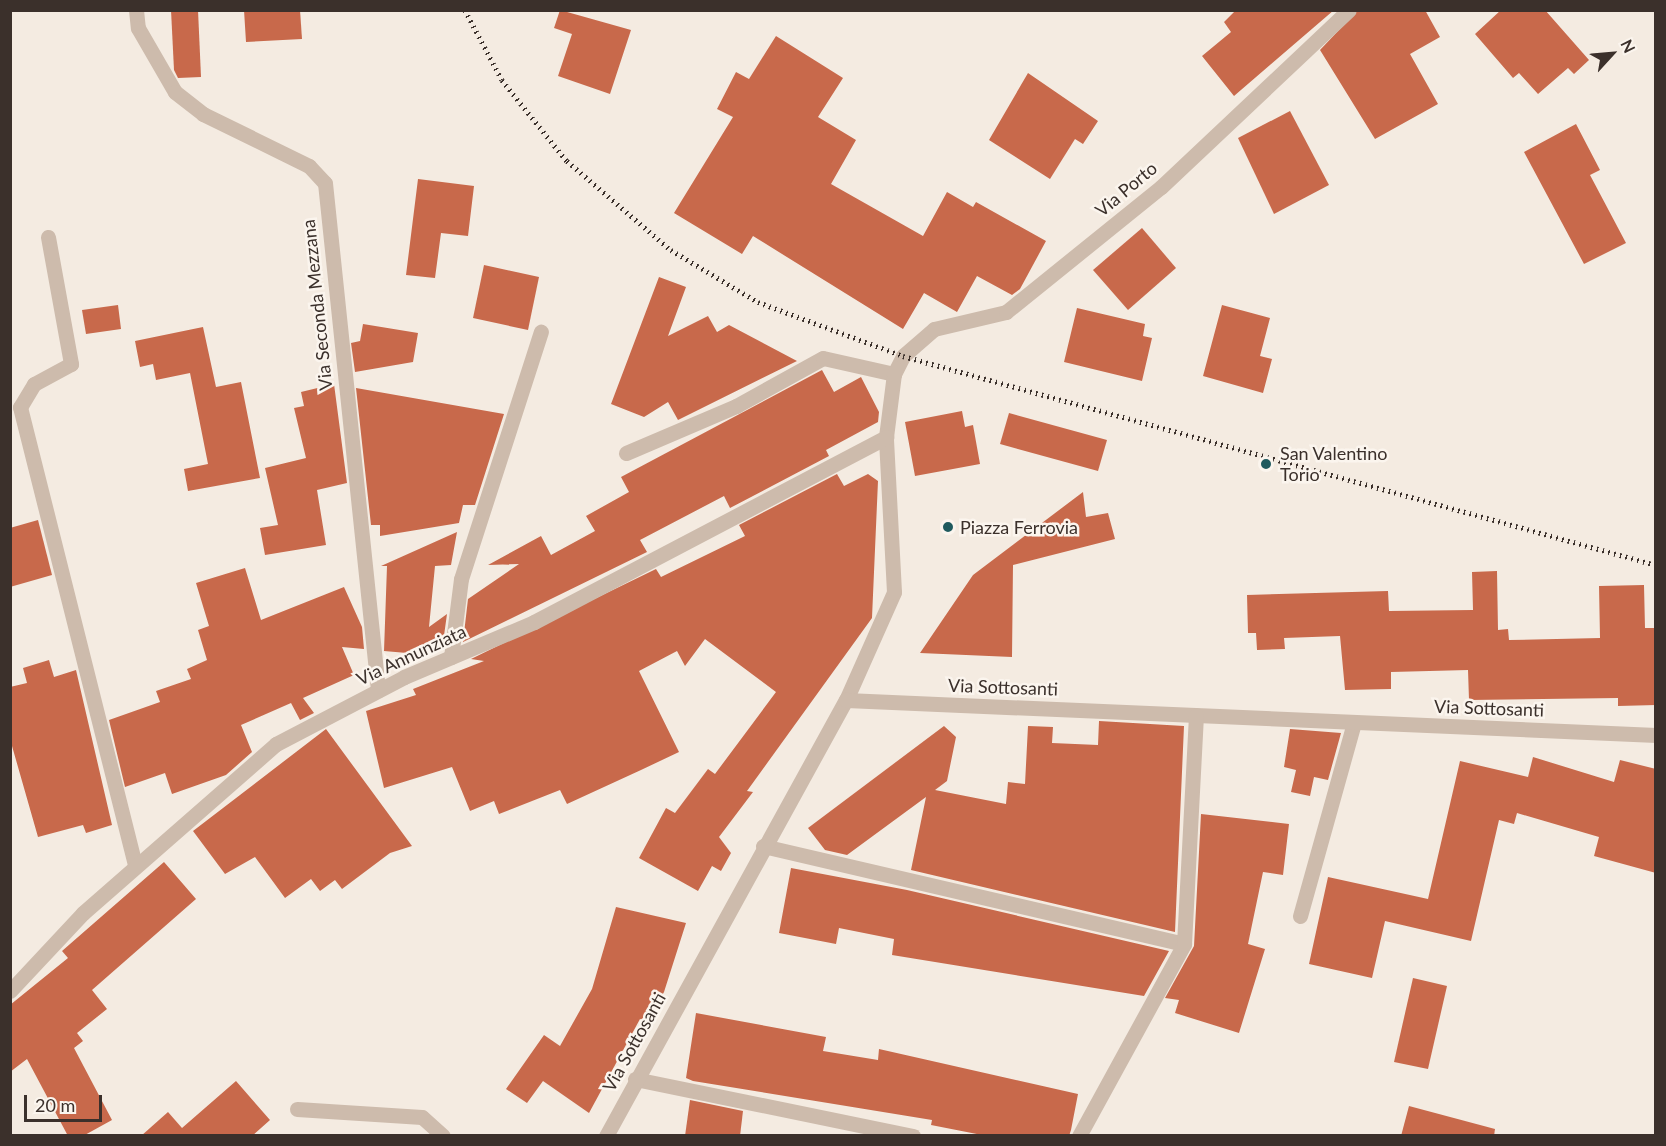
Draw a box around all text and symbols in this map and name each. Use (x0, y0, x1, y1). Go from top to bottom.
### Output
north arrow (1582, 24, 1642, 84)
text: N (1617, 36, 1640, 56)
street label: Via Porto (1091, 157, 1161, 221)
street label: Via Seconda Mezzana (297, 218, 337, 392)
place label: San Valentino Torio (1280, 443, 1388, 486)
marker: San Valentino Torio (1257, 455, 1275, 473)
place label: Piazza Ferrovia (960, 516, 1078, 538)
marker: Piazza Ferrovia (941, 520, 955, 534)
street label: Via Annunziata (352, 620, 470, 690)
street label: Via Sottosanti (948, 674, 1058, 700)
street label: Via Sottosanti (1434, 695, 1544, 721)
street label: Via Sottosanti (598, 989, 670, 1095)
scale bar (27, 1083, 105, 1121)
text: 20 m (35, 1094, 75, 1116)

